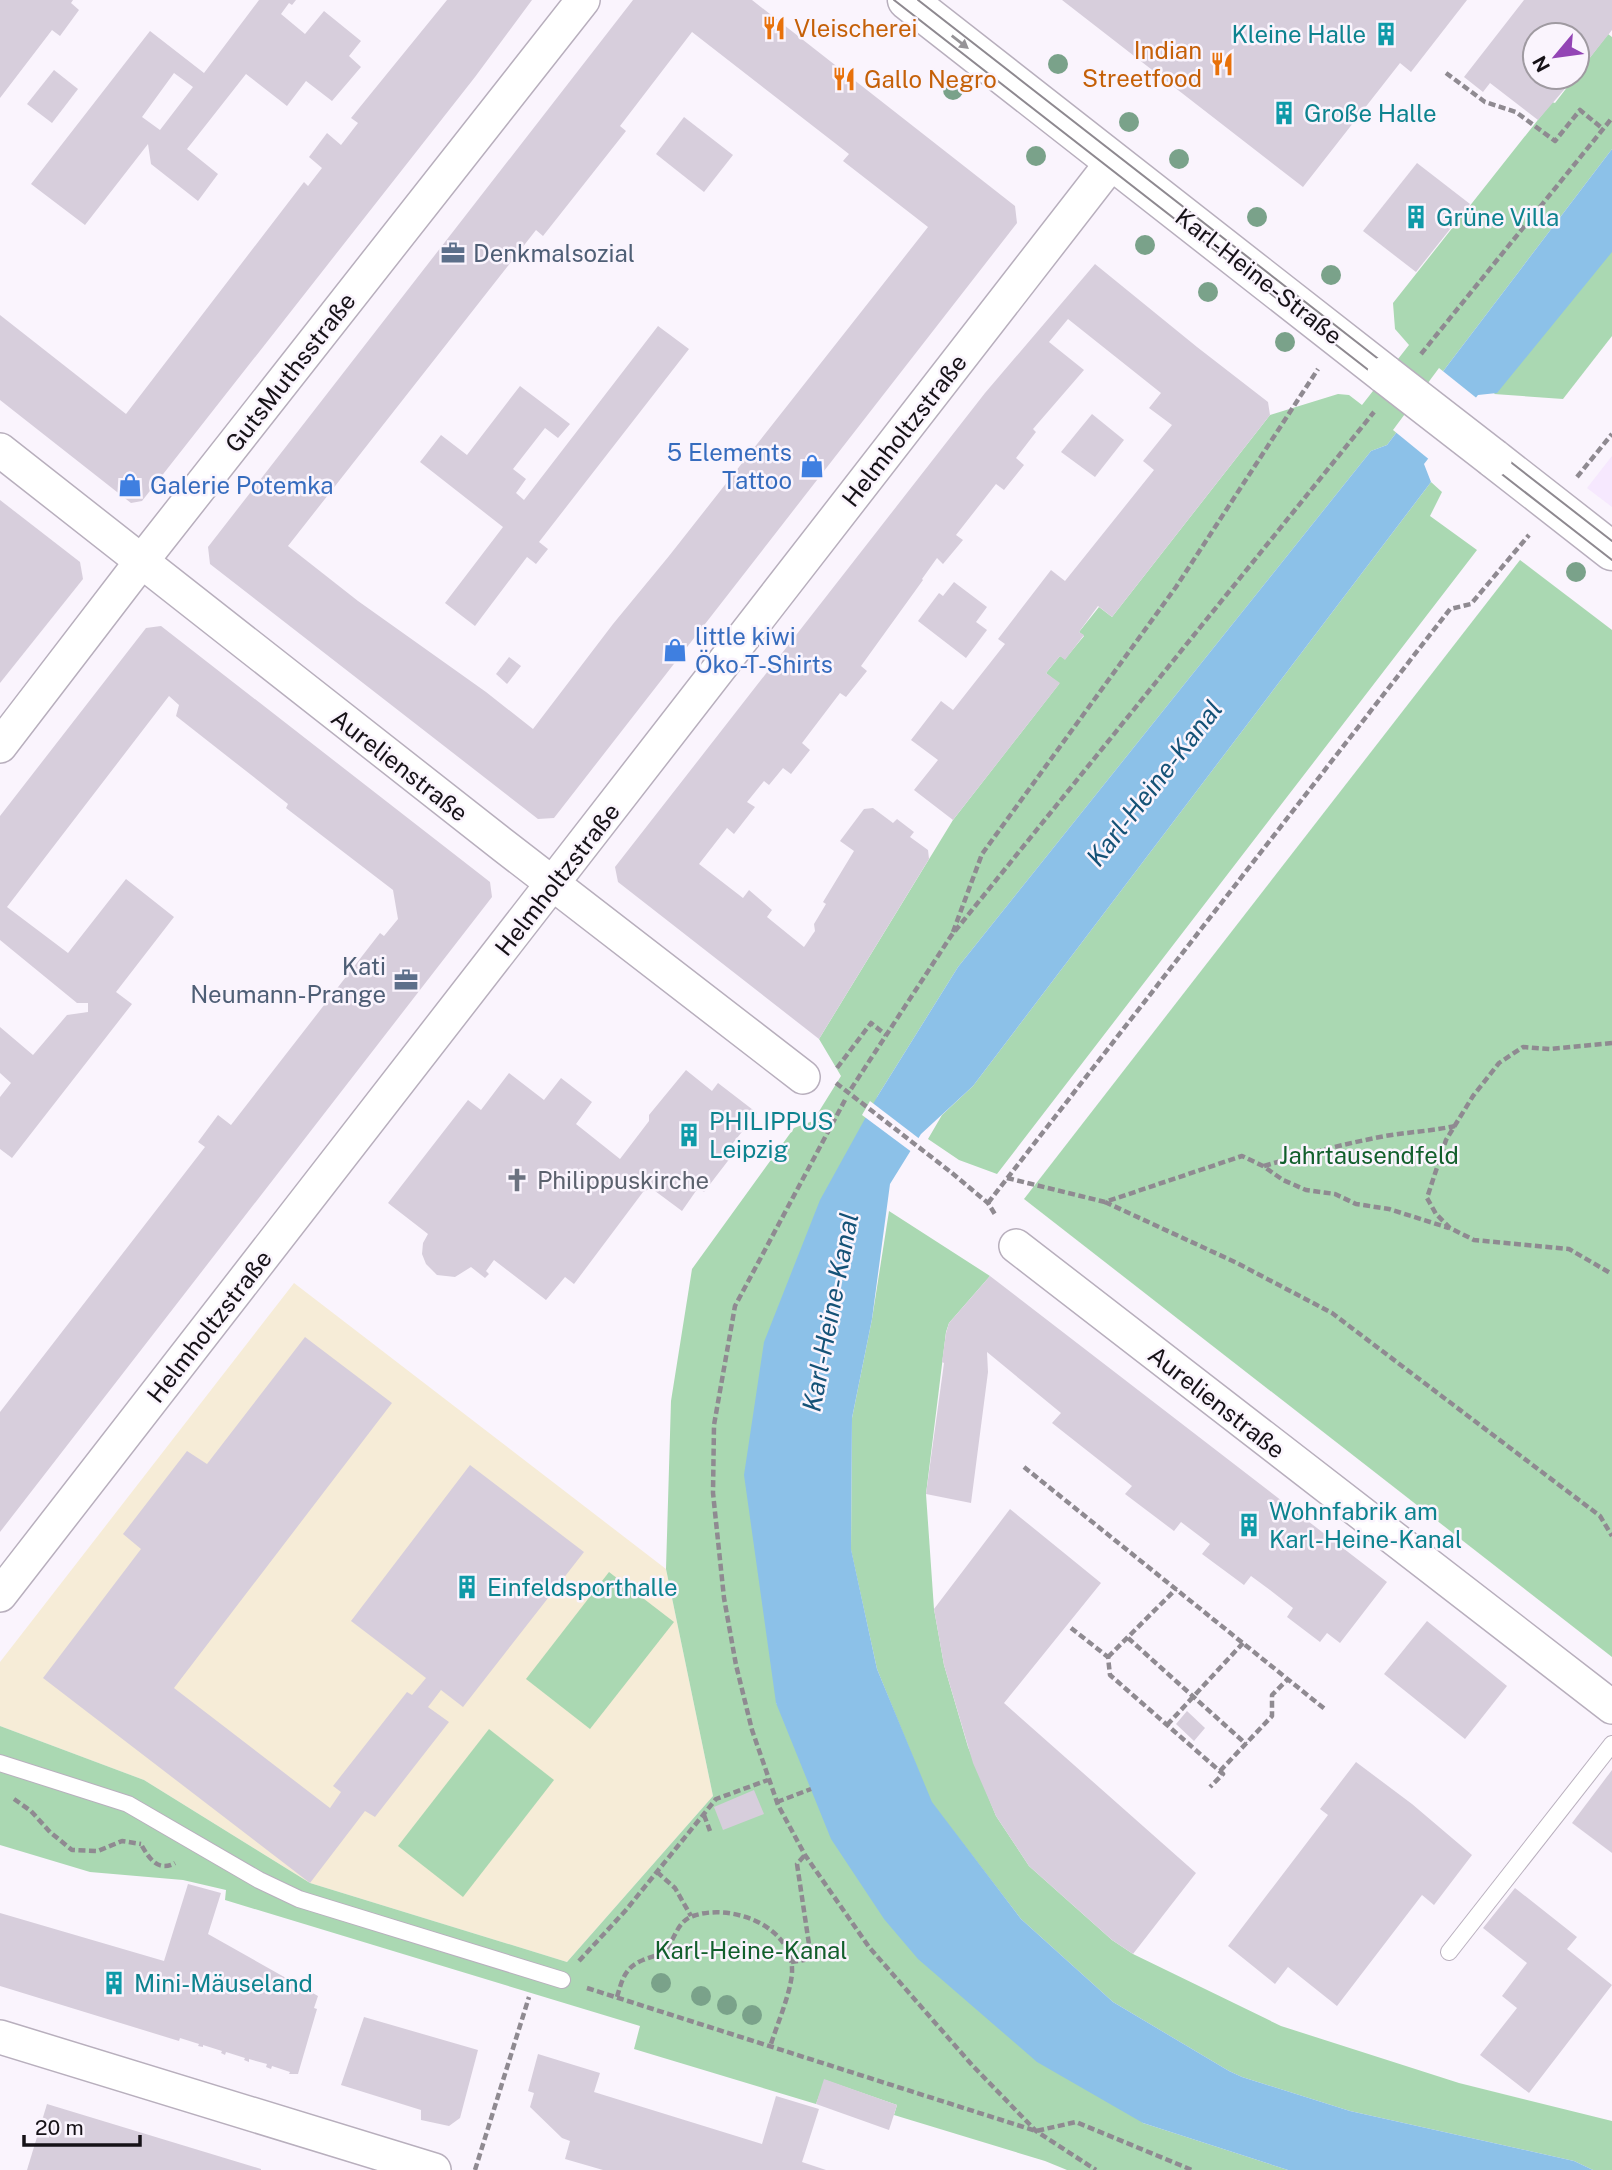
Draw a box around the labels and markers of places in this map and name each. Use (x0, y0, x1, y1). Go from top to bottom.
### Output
restaurant icon: Vleischerei (760, 14, 788, 42)
place label: Vleischerei (794, 14, 918, 42)
place label: Kleine Halle (1231, 20, 1366, 48)
building icon: Kleine Halle (1372, 20, 1400, 48)
place label: Indian Streetfood (1082, 36, 1202, 92)
restaurant icon: Indian Streetfood (1208, 50, 1236, 78)
restaurant icon: Gallo Negro (830, 65, 858, 93)
place label: Gallo Negro (864, 65, 997, 93)
building icon: Große Halle (1270, 99, 1298, 127)
place label: Große Halle (1304, 99, 1437, 127)
building icon: Grüne Villa (1402, 203, 1430, 231)
place label: Grüne Villa (1436, 203, 1559, 231)
office icon: Denkmalsozial (439, 239, 467, 267)
place label: Denkmalsozial (473, 239, 635, 267)
place label: 5 Elements Tattoo (667, 438, 792, 494)
shop icon: 5 Elements Tattoo (798, 452, 826, 480)
shop icon: Galerie Potemka (116, 471, 144, 499)
place label: Galerie Potemka (150, 471, 334, 499)
place label: little kiwi Öko-T-Shirts (695, 622, 833, 678)
shop icon: little kiwi Öko-T-Shirts (661, 636, 689, 664)
place label: Kati Neumann-Prange (190, 952, 386, 1008)
office icon: Kati Neumann-Prange (392, 966, 420, 994)
place label: PHILIPPUS Leipzig (709, 1107, 834, 1163)
building icon: PHILIPPUS Leipzig (675, 1121, 703, 1149)
church icon: Philippuskirche (503, 1166, 531, 1194)
place label: Philippuskirche (537, 1166, 709, 1194)
place label: Wohnfabrik am Karl-Heine-Kanal (1269, 1497, 1462, 1553)
building icon: Wohnfabrik am Karl-Heine-Kanal (1235, 1511, 1263, 1539)
building icon: Einfeldsporthalle (453, 1573, 481, 1601)
place label: Einfeldsporthalle (487, 1573, 678, 1601)
building icon: Mini-Mäuseland (100, 1969, 128, 1997)
place label: Mini-Mäuseland (134, 1969, 313, 1997)

